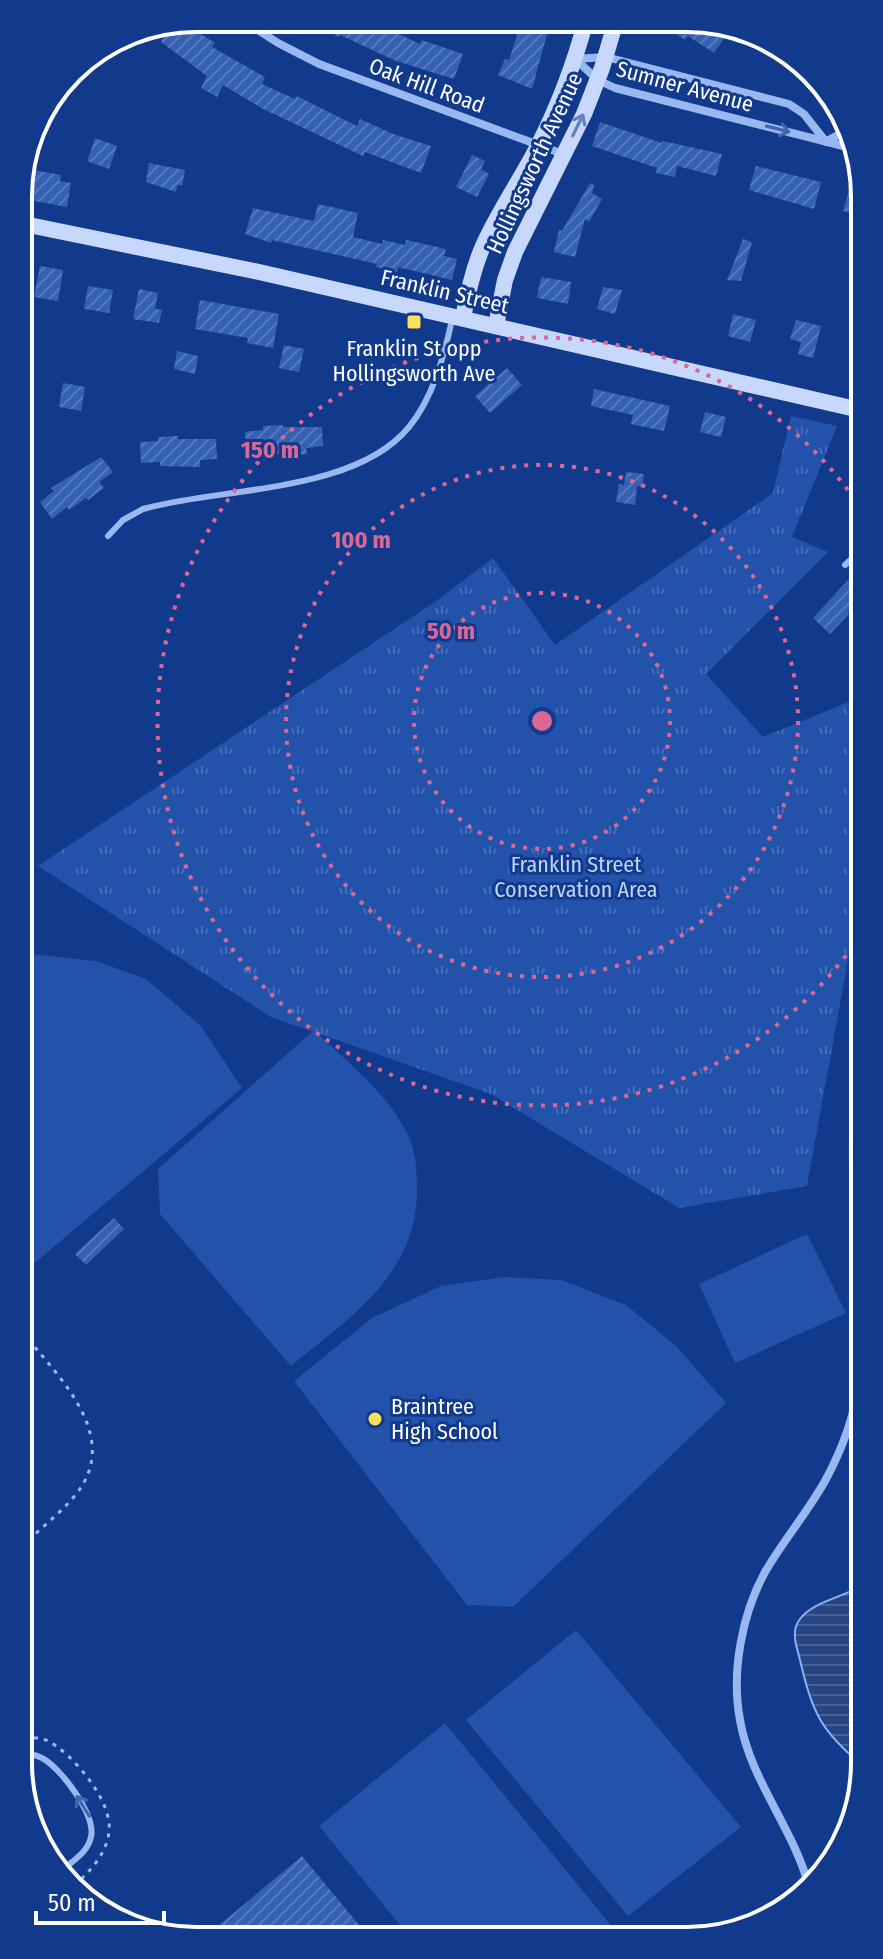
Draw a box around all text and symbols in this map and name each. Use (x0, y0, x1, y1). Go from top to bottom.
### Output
street label: Oak Hill Road (365, 52, 488, 119)
street label: Sumner Avenue (613, 55, 756, 118)
street label: Hollingsworth Avenue (481, 68, 588, 258)
one-way arrow (571, 114, 586, 138)
one-way arrow (764, 123, 790, 138)
street label: Franklin Street (378, 264, 512, 320)
marker: Franklin St opp Hollingsworth Ave (405, 313, 423, 331)
place label: Franklin St opp Hollingsworth Ave (333, 335, 495, 387)
text: 150 m (241, 436, 299, 464)
text: 100 m (331, 526, 391, 554)
text: 50 m (427, 617, 475, 645)
centre of rings (528, 707, 556, 735)
park label: Franklin Street Conservation Area (494, 851, 658, 903)
place label: Braintree High School (391, 1393, 498, 1445)
marker: Braintree High School (366, 1410, 384, 1428)
one-way arrow (75, 1796, 91, 1818)
scale bar (36, 1875, 164, 1925)
text: 50 m (48, 1889, 96, 1917)

